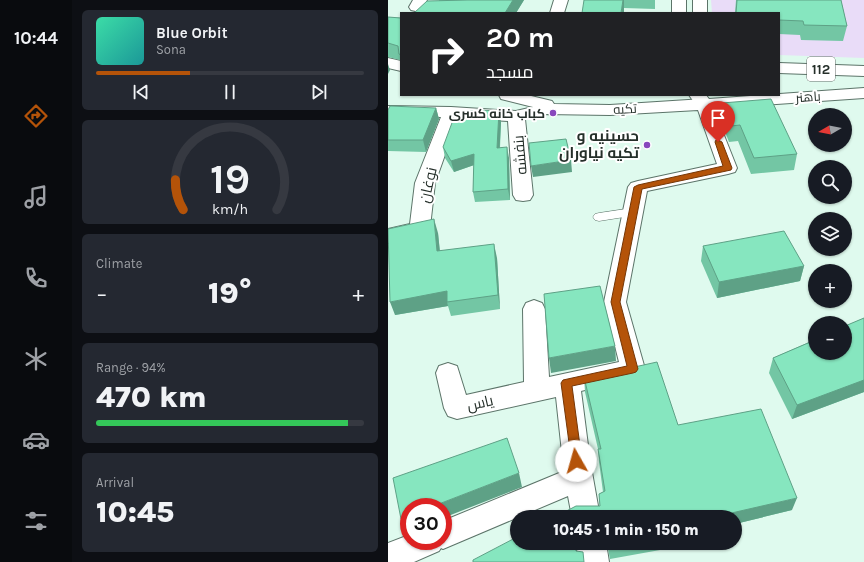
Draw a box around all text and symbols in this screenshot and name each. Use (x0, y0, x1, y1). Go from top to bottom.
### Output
text: 20 m (486, 21, 554, 54)
text: Blue Orbit (156, 24, 228, 42)
text: 10:44 (14, 27, 58, 49)
icon: right (420, 28, 472, 80)
text: Sona (156, 42, 186, 57)
road number: 112 (807, 57, 835, 81)
text: مسجد (486, 61, 534, 83)
icon: previous (130, 81, 152, 103)
icon: pause (219, 81, 241, 103)
icon: next (308, 81, 330, 103)
street label: باهنر (794, 89, 821, 105)
street label: تکیه (613, 101, 638, 117)
pin (701, 101, 735, 142)
icon: directions (22, 102, 50, 130)
place label: کباب خانه کسری (449, 106, 545, 121)
icon: arrive (707, 107, 729, 129)
marker: کباب خانه کسری (548, 108, 558, 118)
north arrow (808, 108, 852, 152)
map controls (808, 108, 852, 360)
place label: حسینیه و تکیه نیاوران (559, 127, 640, 162)
street label: بنفشه (509, 135, 531, 175)
marker: حسینیه و تکیه نیاوران (642, 140, 652, 150)
text: 19 (210, 154, 250, 202)
button: search (808, 160, 852, 204)
street label: نوغان (415, 165, 442, 205)
icon: music (22, 183, 50, 211)
text: km/h (212, 200, 248, 217)
button: layers (808, 212, 852, 256)
text: Climate (96, 256, 142, 271)
icon: phone (22, 264, 50, 292)
button: + (808, 264, 852, 308)
text: 19° (208, 275, 252, 311)
text: − (96, 281, 108, 307)
text: + (352, 281, 364, 307)
button: − (808, 316, 852, 360)
icon: climate (22, 345, 50, 373)
text: Range · 94% (96, 360, 166, 375)
text: 470 km (96, 379, 207, 415)
street label: یاس (465, 391, 495, 416)
icon: car (22, 426, 50, 454)
position arrow (555, 440, 597, 482)
text: Arrival (96, 475, 134, 490)
text: 10:45 (96, 494, 174, 530)
speed limit sign: 30 (400, 498, 452, 550)
icon: filters (22, 507, 50, 535)
text: 10:45 · 1 min · 150 m (553, 521, 699, 539)

